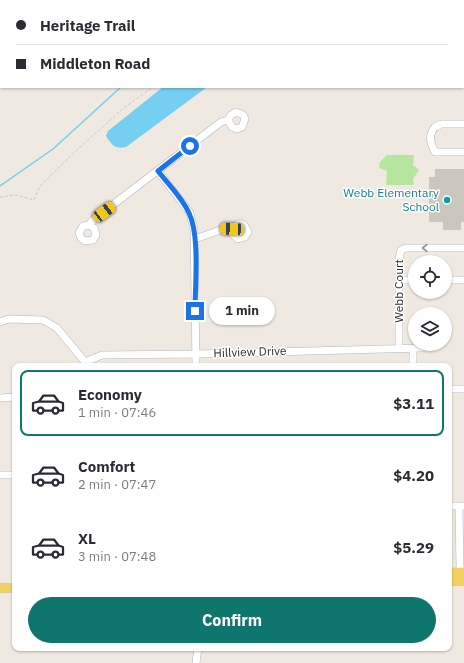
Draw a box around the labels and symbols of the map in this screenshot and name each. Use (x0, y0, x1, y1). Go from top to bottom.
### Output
route start (181, 137, 199, 155)
place label: Webb Elementary School (343, 185, 439, 214)
marker: Webb Elementary School (442, 195, 452, 205)
car (91, 200, 117, 224)
car (220, 223, 244, 235)
one-way arrow (422, 244, 428, 252)
street label: Webb Court (391, 259, 406, 323)
callout: 1 min (209, 297, 275, 325)
route end (186, 302, 204, 320)
street label: Hillview Drive (213, 343, 287, 360)

